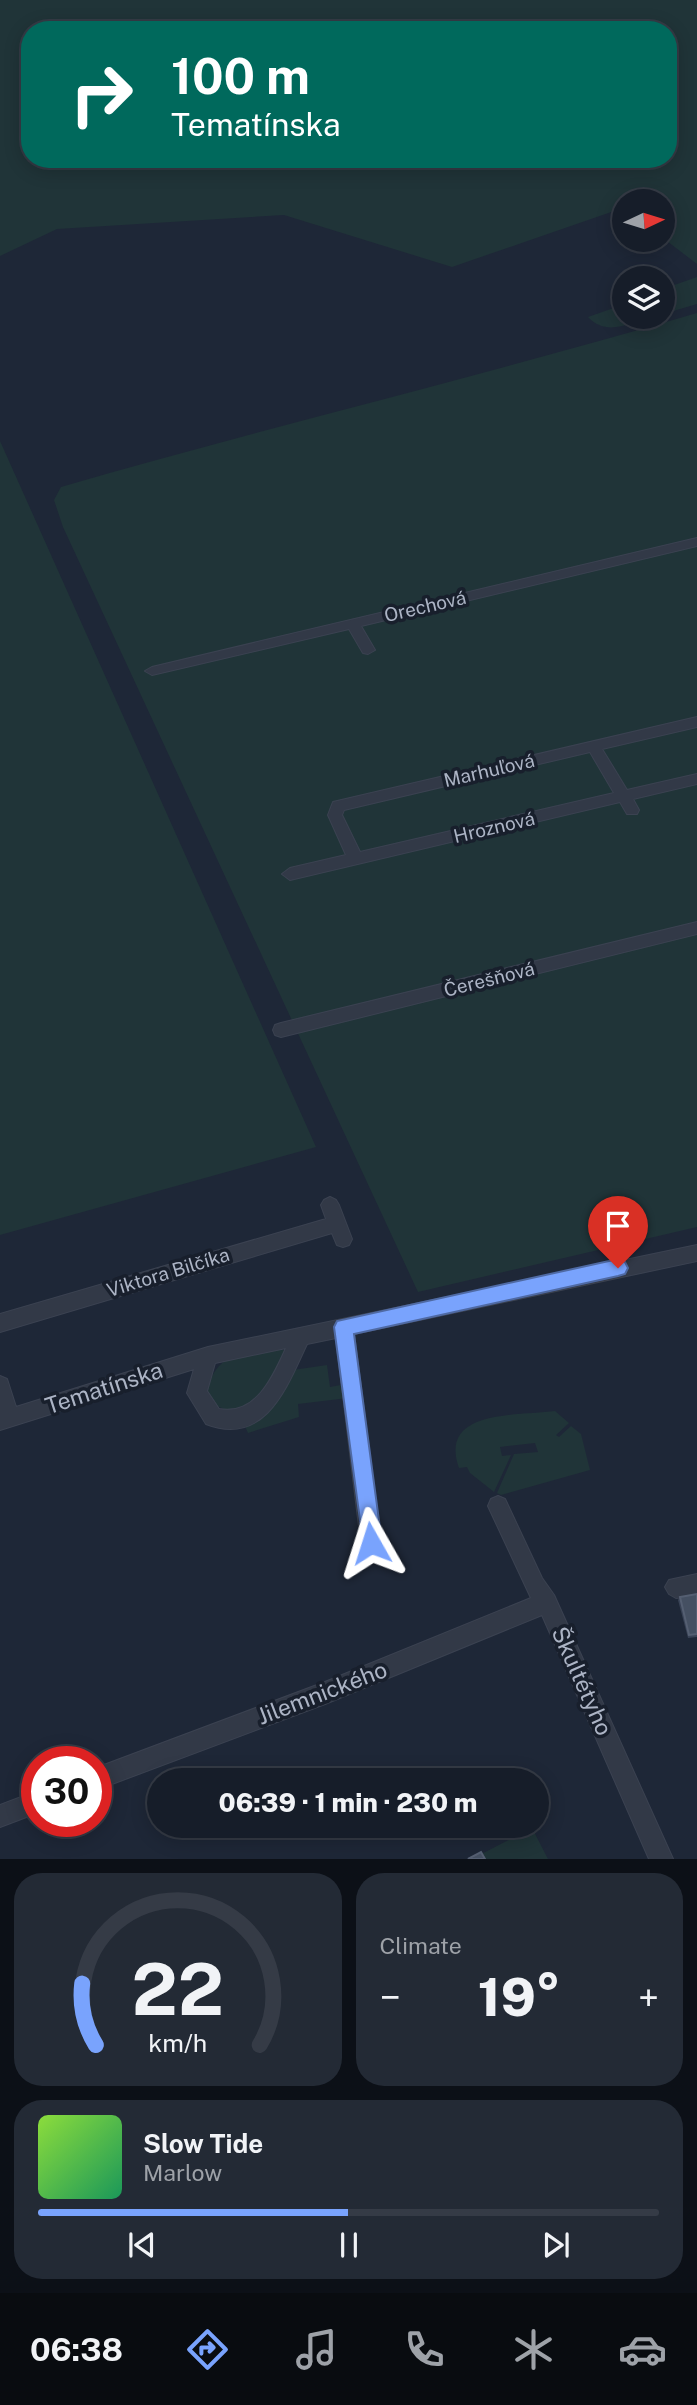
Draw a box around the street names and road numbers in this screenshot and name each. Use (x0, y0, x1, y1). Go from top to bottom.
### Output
street label: Orechová (382, 586, 468, 626)
street label: Marhuľová (441, 749, 537, 791)
street label: Hroznová (451, 807, 537, 847)
street label: Čerešňová (441, 957, 537, 1001)
street label: Viktora Bilčíka (104, 1243, 232, 1301)
street label: Tematínska (42, 1356, 166, 1419)
street label: Škultétyho (546, 1622, 618, 1739)
street label: Jilemnického (253, 1655, 391, 1730)

